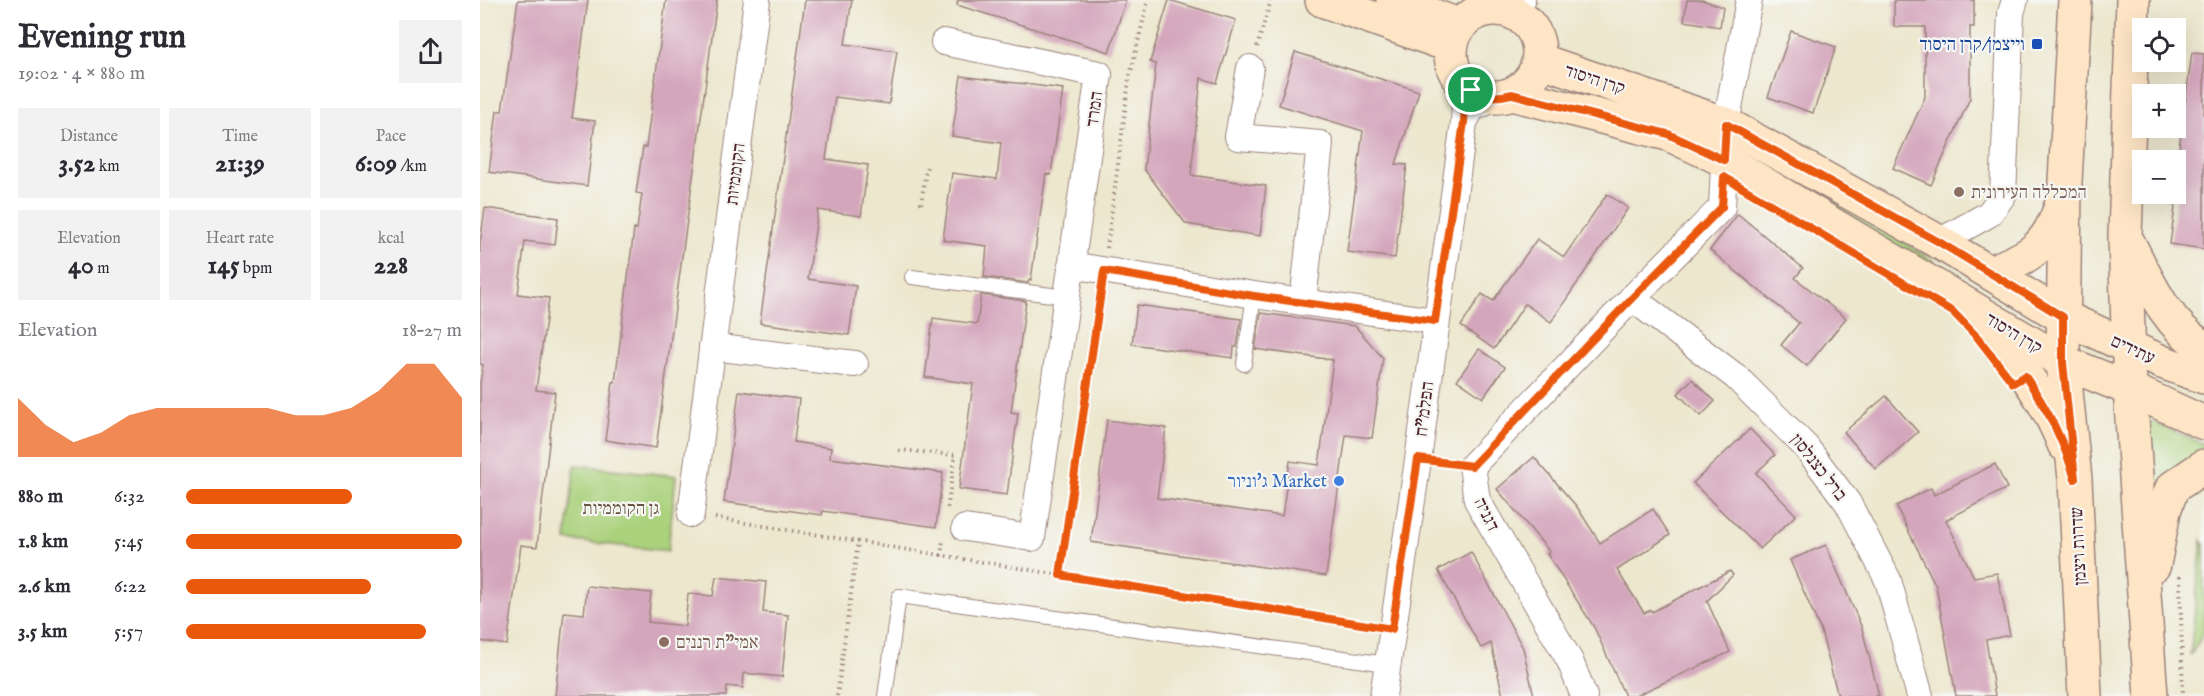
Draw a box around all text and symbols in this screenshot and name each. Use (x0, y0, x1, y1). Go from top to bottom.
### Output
text: Evening run (18, 17, 186, 59)
map controls (2132, 18, 2186, 204)
button: locate (2132, 18, 2186, 72)
button: share (399, 20, 462, 83)
place label: וייצמן/קרן היסוד (1919, 34, 2025, 57)
marker: וייצמן/קרן היסוד (2030, 37, 2044, 51)
street label: קרן היסוד (1561, 60, 1628, 101)
text: 19:02 · 4 × 880 m (18, 61, 145, 86)
pin (1445, 64, 1496, 115)
icon: arrive (1454, 73, 1487, 106)
button: + (2132, 84, 2186, 138)
street label: המרד (1082, 90, 1109, 129)
text: Distance (60, 127, 118, 147)
text: Time (222, 127, 258, 147)
text: Pace (376, 127, 406, 147)
street label: הקוממיות (721, 142, 752, 207)
text: 3.52 (58, 147, 95, 180)
text: 21:39 (215, 147, 265, 180)
text: 6:09 (355, 147, 397, 180)
button: − (2132, 150, 2186, 204)
text: km (95, 157, 120, 177)
text: /km (397, 157, 427, 177)
place label: המכללה העירונית (1971, 182, 2087, 205)
marker: המכללה העירונית (1952, 185, 1966, 199)
text: Elevation (57, 229, 121, 249)
text: Heart rate (206, 229, 274, 249)
text: kcal (378, 229, 404, 249)
text: 40 (68, 249, 94, 282)
text: 145 (208, 249, 239, 282)
text: 228 (374, 249, 408, 282)
text: m (94, 259, 110, 279)
text: bpm (239, 259, 272, 279)
street label: קרן היסוד (1981, 308, 2046, 360)
text: Elevation (18, 318, 97, 343)
text: 18–27 m (402, 318, 462, 343)
street label: עתידים (2107, 330, 2158, 371)
street label: הפלמ"ח (1411, 380, 1440, 438)
street label: ברל כצנלסון (1784, 430, 1852, 507)
place label: ג'וניור Market (1228, 471, 1327, 494)
marker: ג'וניור Market (1332, 474, 1346, 488)
text: 880 m (18, 484, 63, 509)
text: 6:32 (114, 484, 145, 509)
street label: דגניה (1468, 494, 1504, 535)
park label: גן הקוממיות (583, 498, 659, 521)
street label: שדרות ויצמן (2066, 506, 2093, 586)
text: 1.8 km (18, 529, 68, 554)
text: 5:45 (114, 529, 144, 554)
text: 2.6 km (18, 574, 71, 599)
text: 6:22 (114, 574, 146, 599)
text: 3.5 km (18, 619, 68, 644)
text: 5:57 (114, 619, 143, 644)
place label: אמי"ת רננים (676, 632, 758, 655)
marker: אמי"ת רננים (657, 635, 671, 649)

